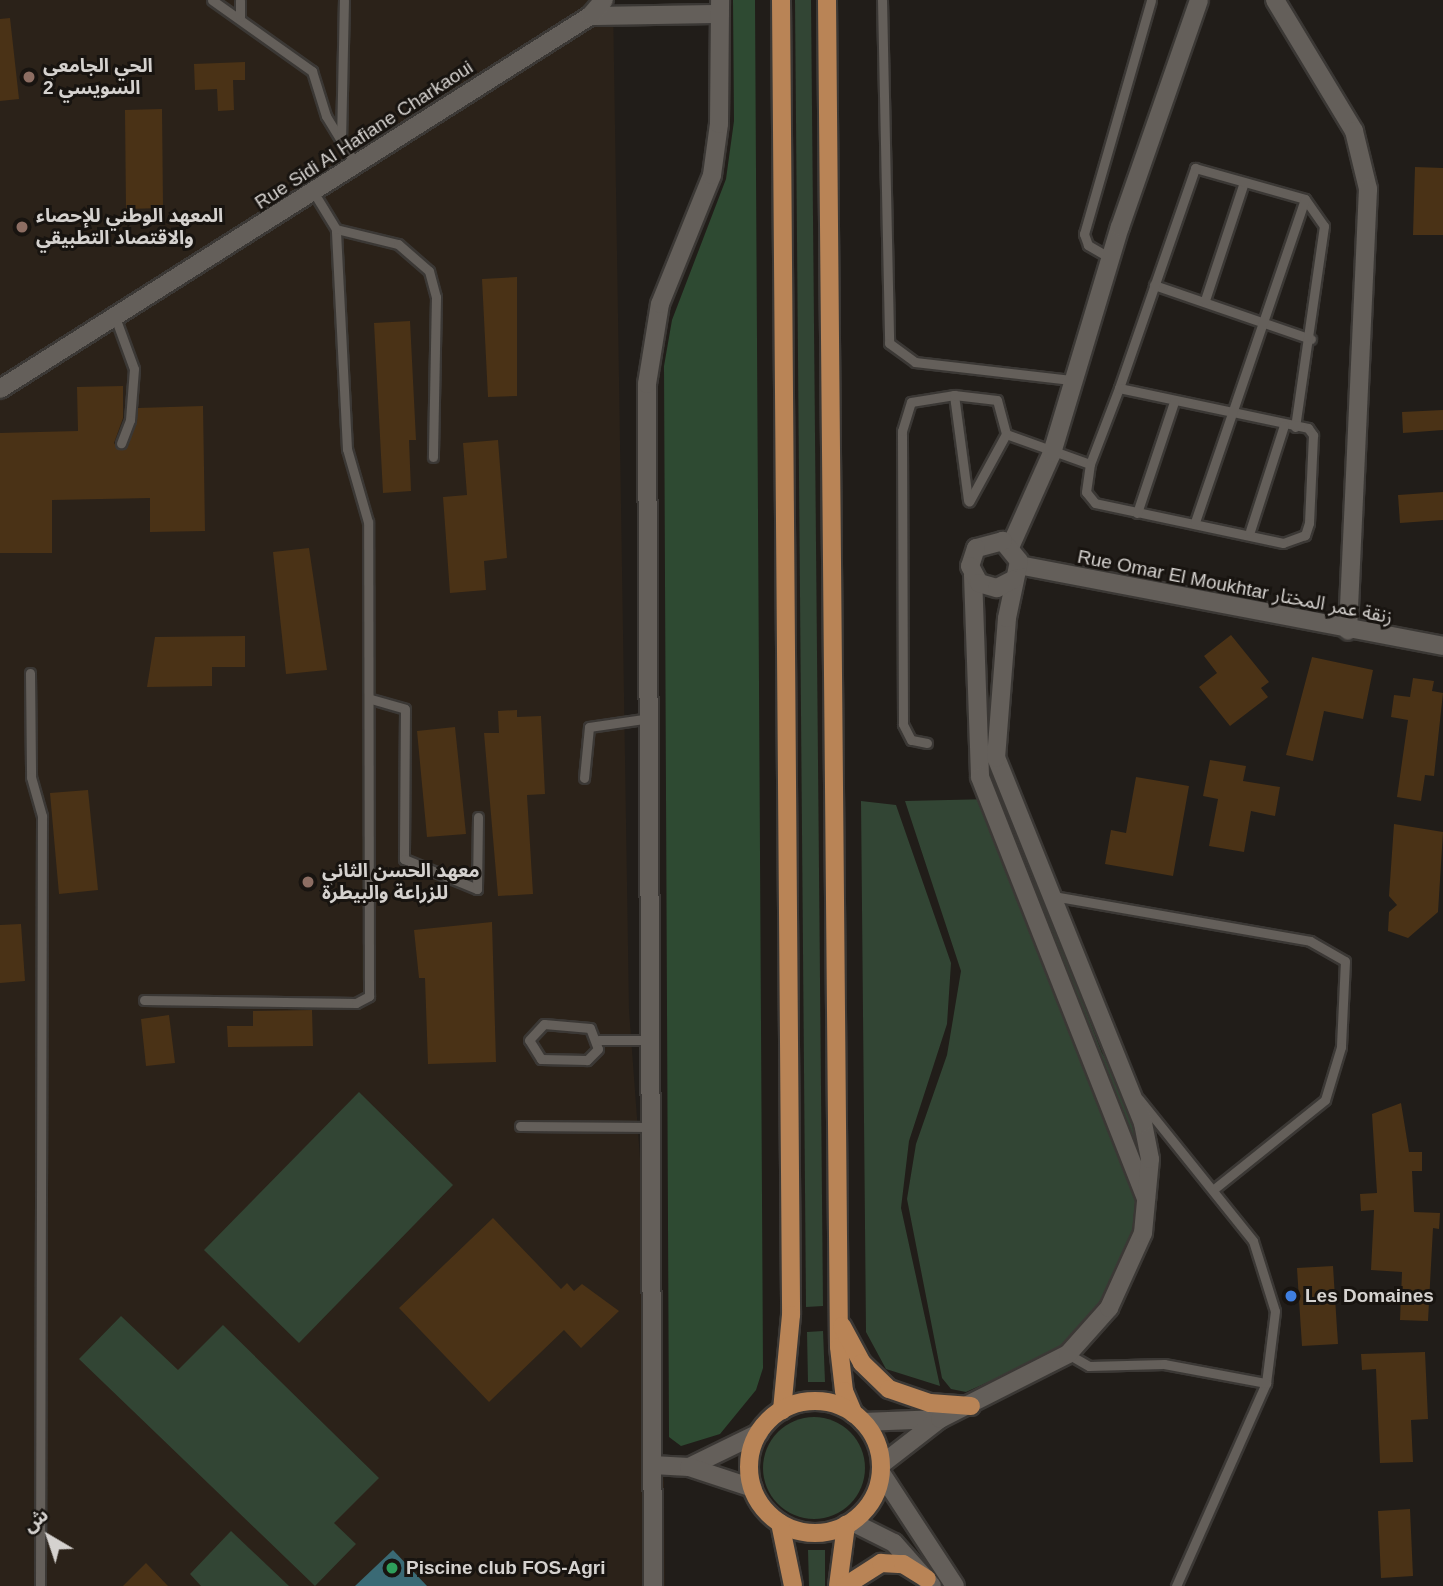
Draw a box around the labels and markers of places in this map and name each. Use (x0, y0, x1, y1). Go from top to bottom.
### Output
place label: الحي الجامعي السويسي 2 (43, 55, 153, 99)
marker: الحي الجامعي السويسي 2 (21, 69, 37, 85)
place label: المعهد الوطني للإحصاء والاقتصاد التطبيقي (36, 205, 223, 249)
marker: المعهد الوطني للإحصاء والاقتصاد التطبيقي (14, 219, 30, 235)
place label: معهد الحسن الثاني للزراعة والبيطرة (322, 860, 480, 904)
marker: معهد الحسن الثاني للزراعة والبيطرة (300, 874, 316, 890)
place label: Les Domaines (1305, 1285, 1434, 1307)
marker: Les Domaines (1283, 1288, 1299, 1304)
place label: Piscine club FOS-Agri (406, 1557, 606, 1579)
marker: Piscine club FOS-Agri (384, 1560, 400, 1576)

